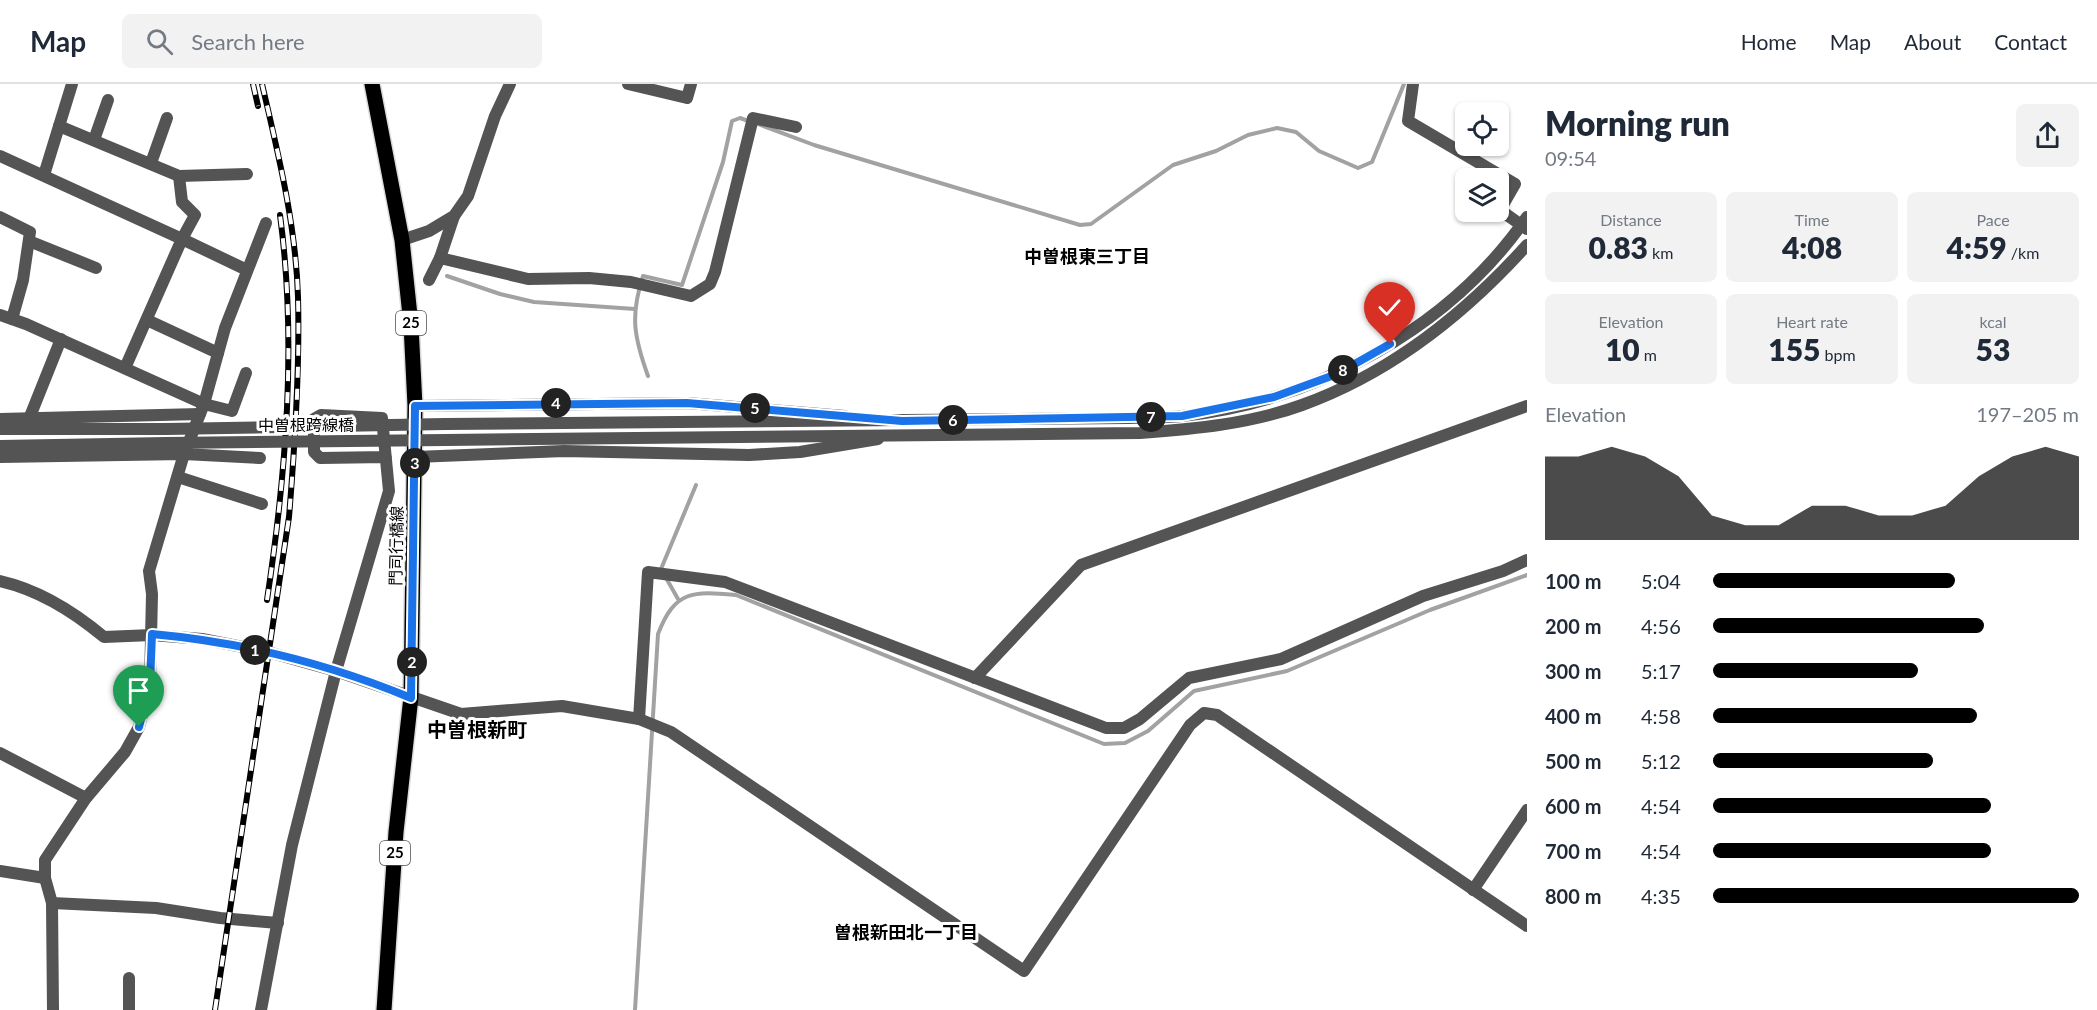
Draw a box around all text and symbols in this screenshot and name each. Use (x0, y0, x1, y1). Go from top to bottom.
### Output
search box (122, 14, 542, 68)
text: Map (30, 24, 86, 58)
icon: search (143, 25, 176, 58)
text: Search here (191, 28, 305, 55)
text: Home (1741, 29, 1797, 54)
text: Map (1830, 29, 1871, 54)
text: About (1904, 29, 1961, 54)
text: Contact (1994, 29, 2067, 54)
map controls (1455, 102, 1509, 222)
button: locate (1455, 102, 1509, 156)
text: Morning run (1545, 103, 1730, 143)
button: share (2016, 104, 2079, 167)
text: 09:54 (1545, 146, 1596, 170)
button: layers (1455, 168, 1509, 222)
text: Distance (1600, 210, 1662, 229)
text: Time (1795, 210, 1829, 229)
text: Pace (1976, 210, 2010, 229)
text: 0.83 (1589, 229, 1648, 265)
text: 4:08 (1782, 229, 1842, 265)
text: 4:59 (1947, 229, 2007, 265)
text: km (1648, 243, 1673, 262)
text: /km (2007, 243, 2039, 262)
district label: 中曽根東三丁目 (1024, 245, 1150, 267)
pin (1364, 282, 1415, 344)
icon: check (1373, 291, 1406, 324)
road number: 25 (396, 311, 426, 335)
text: Elevation (1599, 312, 1664, 331)
text: Heart rate (1776, 312, 1848, 331)
text: kcal (1979, 312, 2007, 331)
text: 10 (1605, 331, 1640, 367)
text: 155 (1768, 331, 1821, 367)
text: 53 (1976, 331, 2010, 367)
text: m (1640, 345, 1657, 364)
text: bpm (1821, 345, 1856, 364)
pin: 8 (1328, 355, 1358, 385)
text: 8 (1338, 360, 1348, 379)
pin: 4 (541, 388, 571, 418)
text: 4 (551, 393, 561, 412)
pin: 5 (740, 393, 770, 423)
text: 5 (750, 398, 760, 417)
pin: 7 (1136, 402, 1166, 432)
text: Elevation (1545, 402, 1626, 426)
text: 197–205 m (1976, 402, 2079, 426)
pin: 6 (938, 405, 968, 435)
text: 7 (1146, 407, 1156, 426)
text: 6 (948, 410, 958, 429)
street label: 中曽根跨線橋 (258, 415, 354, 434)
pin: 3 (400, 448, 430, 478)
text: 3 (410, 453, 420, 472)
street label: 門司行橋線 (385, 506, 406, 586)
text: 100 m (1545, 569, 1601, 593)
text: 5:04 (1641, 569, 1681, 593)
text: 200 m (1545, 614, 1601, 638)
text: 4:56 (1641, 614, 1681, 638)
pin: 1 (240, 635, 270, 665)
text: 1 (250, 640, 260, 659)
pin: 2 (397, 647, 427, 677)
text: 2 (407, 652, 417, 671)
text: 300 m (1545, 659, 1601, 683)
text: 5:17 (1641, 659, 1681, 683)
pin (113, 665, 164, 727)
icon: arrive (122, 674, 155, 707)
text: 400 m (1545, 704, 1601, 728)
text: 4:58 (1641, 704, 1681, 728)
district label: 中曽根新町 (427, 717, 527, 741)
text: 500 m (1545, 749, 1601, 773)
text: 5:12 (1641, 749, 1681, 773)
text: 600 m (1545, 794, 1601, 818)
text: 4:54 (1641, 794, 1681, 818)
text: 700 m (1545, 839, 1601, 863)
text: 4:54 (1641, 839, 1681, 863)
road number: 25 (380, 841, 410, 865)
text: 800 m (1545, 884, 1601, 908)
text: 4:35 (1641, 884, 1681, 908)
district label: 曽根新田北一丁目 (834, 921, 978, 943)

